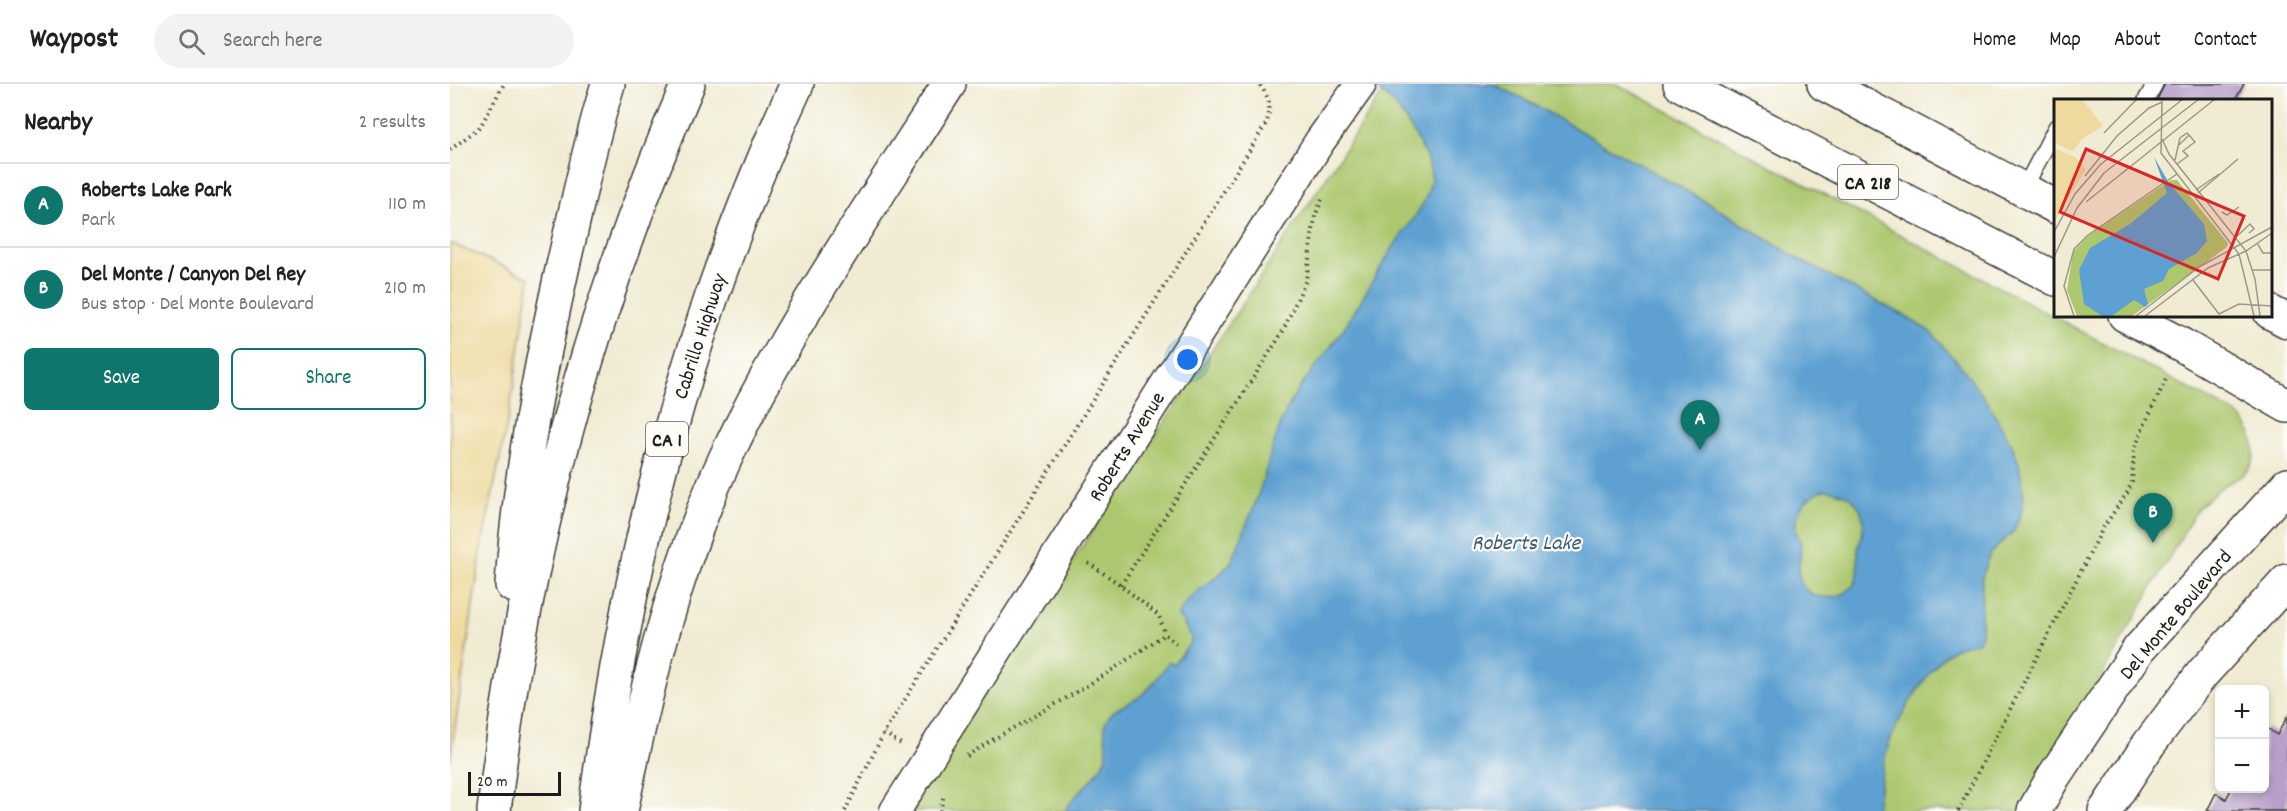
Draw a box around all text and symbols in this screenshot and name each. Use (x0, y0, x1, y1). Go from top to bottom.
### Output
search box (154, 14, 574, 68)
text: Waypost (30, 21, 118, 61)
icon: search (175, 25, 208, 58)
text: Search here (223, 26, 322, 57)
text: Home (1972, 26, 2016, 56)
text: Map (2049, 26, 2081, 56)
text: About (2114, 26, 2161, 56)
text: Contact (2194, 26, 2257, 56)
inset map (2054, 99, 2272, 316)
text: Nearby (24, 105, 92, 142)
text: 2 results (359, 109, 426, 137)
road number: CA 218 (1838, 165, 1898, 199)
text: Roberts Lake Park (81, 176, 232, 207)
text: A (38, 191, 49, 219)
text: 110 m (388, 191, 426, 219)
text: Park (81, 207, 115, 235)
text: Del Monte / Canyon Del Rey (81, 260, 305, 291)
street label: Cabrillo Highway (667, 270, 736, 404)
text: B (39, 275, 48, 303)
text: 210 m (384, 275, 426, 303)
text: Bus stop · Del Monte Boulevard (81, 291, 314, 319)
your location (1173, 345, 1202, 374)
button: Save (24, 348, 219, 410)
button: Share (231, 348, 426, 410)
street label: Roberts Avenue (1083, 387, 1174, 508)
pin: A (1680, 400, 1720, 450)
road number: CA 1 (646, 422, 688, 456)
pin: B (2134, 494, 2172, 543)
water label: Roberts Lake (1472, 529, 1581, 560)
street label: Del Monte Boulevard (2114, 544, 2241, 688)
map controls (2215, 685, 2269, 793)
button: + (2215, 685, 2269, 739)
button: − (2215, 739, 2269, 793)
scale bar (468, 769, 561, 796)
text: 20 m (477, 771, 507, 794)

